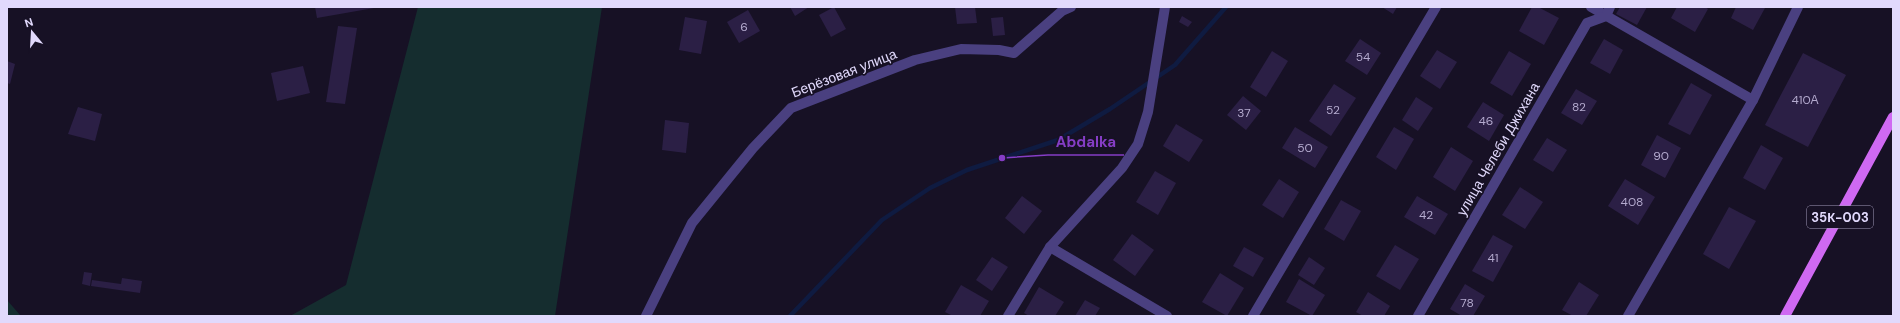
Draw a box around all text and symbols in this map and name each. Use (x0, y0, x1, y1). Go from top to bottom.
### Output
north arrow (12, 12, 52, 52)
text: N (23, 15, 35, 30)
house number: 6 (740, 19, 748, 35)
street label: Берёзовая улица (789, 45, 899, 101)
house number: 54 (1356, 49, 1370, 65)
street label: улица Челеби Джихана (1452, 79, 1544, 219)
house number: 410А (1791, 92, 1819, 108)
house number: 82 (1572, 99, 1586, 115)
house number: 52 (1326, 102, 1340, 118)
house number: 37 (1237, 105, 1251, 121)
house number: 46 (1479, 113, 1493, 129)
callout: Abdalka (1048, 128, 1124, 155)
text: Abdalka (1056, 132, 1116, 152)
house number: 50 (1297, 140, 1313, 156)
house number: 90 (1653, 148, 1669, 164)
house number: 408 (1621, 194, 1643, 210)
road number: 35К-003 (1807, 206, 1873, 228)
house number: 42 (1419, 207, 1433, 223)
house number: 41 (1487, 250, 1499, 266)
house number: 78 (1460, 295, 1474, 311)

